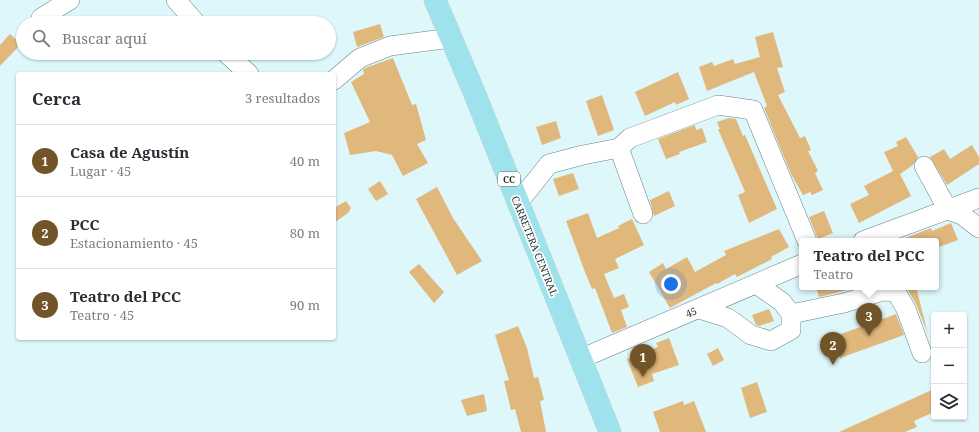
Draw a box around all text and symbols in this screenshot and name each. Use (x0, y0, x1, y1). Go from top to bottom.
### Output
search box (16, 16, 336, 60)
icon: search (30, 27, 52, 49)
text: Buscar aquí (62, 28, 147, 48)
text: Cerca (32, 87, 81, 110)
text: 3 resultados (245, 89, 320, 107)
text: Casa de Agustín (70, 142, 189, 162)
text: 1 (41, 152, 49, 170)
text: 40 m (290, 152, 320, 170)
text: Lugar · 45 (70, 162, 131, 180)
road number: CC (498, 172, 520, 186)
street label: CARRETERA CENTRAL (508, 194, 562, 298)
text: PCC (70, 214, 100, 234)
text: 2 (41, 224, 49, 242)
text: 80 m (290, 224, 320, 242)
text: Estacionamiento · 45 (70, 234, 198, 252)
popup (799, 238, 939, 290)
text: Teatro del PCC (814, 245, 924, 265)
text: Teatro (814, 265, 853, 283)
your location (661, 274, 681, 294)
text: Teatro del PCC (70, 286, 181, 306)
text: 3 (41, 296, 49, 314)
text: 90 m (290, 296, 320, 314)
street label: 45 (683, 303, 699, 321)
pin: 3 (856, 303, 882, 336)
text: Teatro · 45 (70, 306, 134, 324)
map controls (931, 312, 967, 420)
button: + (931, 312, 967, 348)
pin: 2 (820, 332, 846, 365)
pin: 1 (630, 344, 656, 377)
button: − (931, 348, 967, 384)
button: layers (931, 384, 967, 420)

